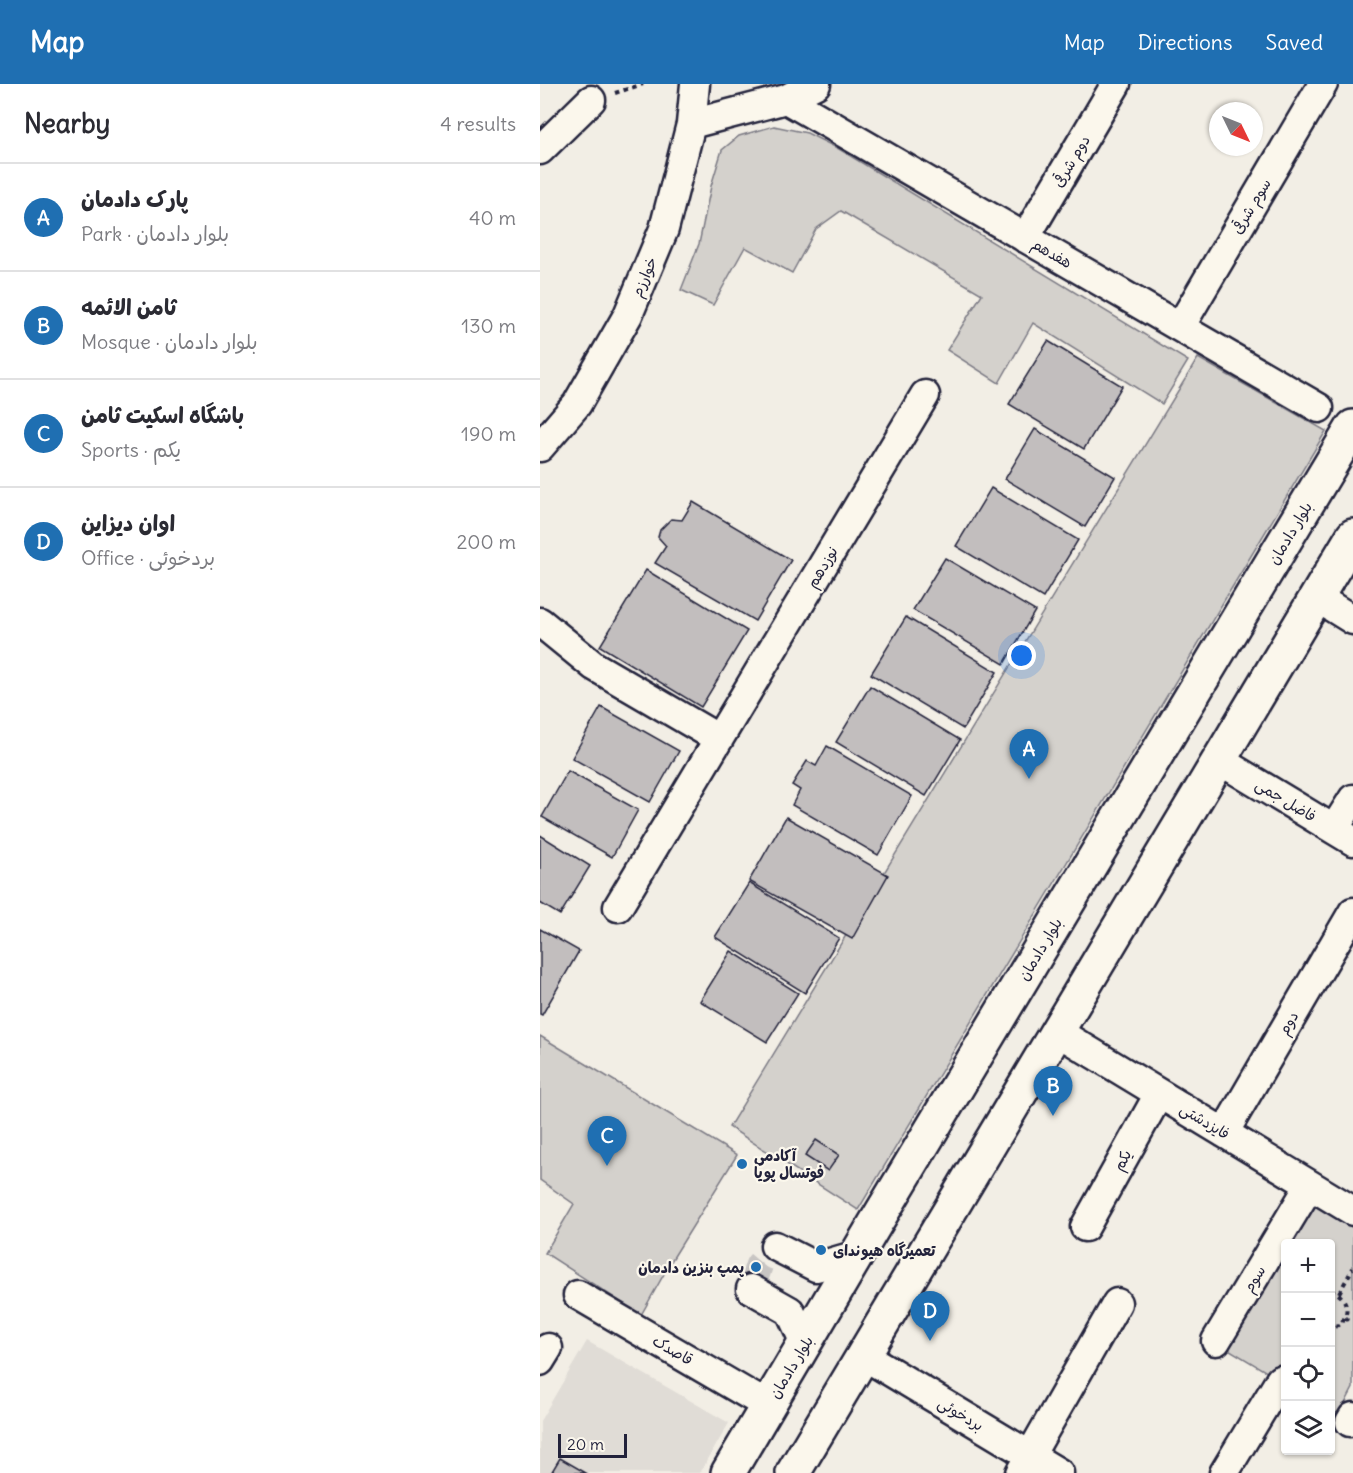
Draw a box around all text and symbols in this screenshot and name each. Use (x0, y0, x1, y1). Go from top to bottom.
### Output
text: Map (30, 24, 84, 60)
text: Map (1064, 29, 1105, 56)
text: Directions (1138, 29, 1232, 56)
text: Saved (1265, 29, 1323, 56)
north arrow (1209, 102, 1263, 156)
text: Nearby (24, 107, 110, 140)
text: 4 results (440, 111, 516, 136)
street label: دوم شرقی (1047, 131, 1097, 192)
street label: سوم شرقی (1226, 174, 1278, 239)
text: پارک دادمان (81, 185, 188, 213)
text: A (37, 205, 50, 230)
text: 40 m (469, 205, 516, 230)
text: Park · بلوار دادمان (81, 221, 229, 246)
street label: هفدهم (1028, 234, 1075, 274)
street label: خوارزم (627, 254, 664, 301)
text: ثامن الائمه (81, 293, 176, 321)
text: B (37, 313, 50, 338)
text: 130 m (461, 313, 516, 338)
text: Mosque · بلوار دادمان (81, 329, 258, 354)
text: باشگاه اسکیت ثامن (81, 401, 244, 429)
text: C (37, 421, 50, 446)
text: 190 m (461, 421, 516, 446)
text: Sports · یکم (81, 437, 181, 462)
street label: بلوار دادمان (1264, 498, 1316, 568)
text: اوان دیزاین (81, 509, 175, 537)
text: D (36, 529, 51, 554)
text: 200 m (456, 529, 516, 554)
street label: نوزدهم (802, 543, 844, 593)
text: Office · بردخوئی (81, 545, 215, 570)
your location (1007, 641, 1036, 670)
pin: A (1010, 730, 1048, 779)
street label: فاضل جمی (1252, 774, 1320, 826)
street label: بلوار دادمان (1014, 914, 1066, 984)
street label: دوم (1274, 1008, 1305, 1040)
pin: B (1034, 1066, 1072, 1116)
street label: فایزدشتی (1176, 1099, 1233, 1144)
pin: C (588, 1116, 626, 1166)
place label: آکادمی فوتسال پویا (754, 1146, 824, 1183)
street label: یکم (1109, 1146, 1138, 1175)
marker: آکادمی فوتسال پویا (735, 1157, 749, 1171)
map controls (1281, 1239, 1335, 1455)
button: + (1281, 1239, 1335, 1293)
place label: تعمیرگاه هیوندای (833, 1241, 936, 1261)
marker: تعمیرگاه هیوندای (814, 1243, 828, 1257)
place label: پمپ بنزین دادمان (638, 1258, 745, 1277)
marker: پمپ بنزین دادمان (749, 1260, 763, 1274)
street label: سوم (1239, 1262, 1272, 1298)
pin: D (910, 1292, 950, 1341)
button: − (1281, 1293, 1335, 1347)
street label: قاصدک (649, 1331, 697, 1369)
street label: بلوار دادمان (765, 1332, 817, 1402)
button: locate (1281, 1347, 1335, 1401)
street label: بردخوئی (934, 1393, 987, 1436)
button: layers (1281, 1401, 1335, 1455)
scale bar (558, 1431, 627, 1458)
text: 20 m (567, 1434, 604, 1454)

